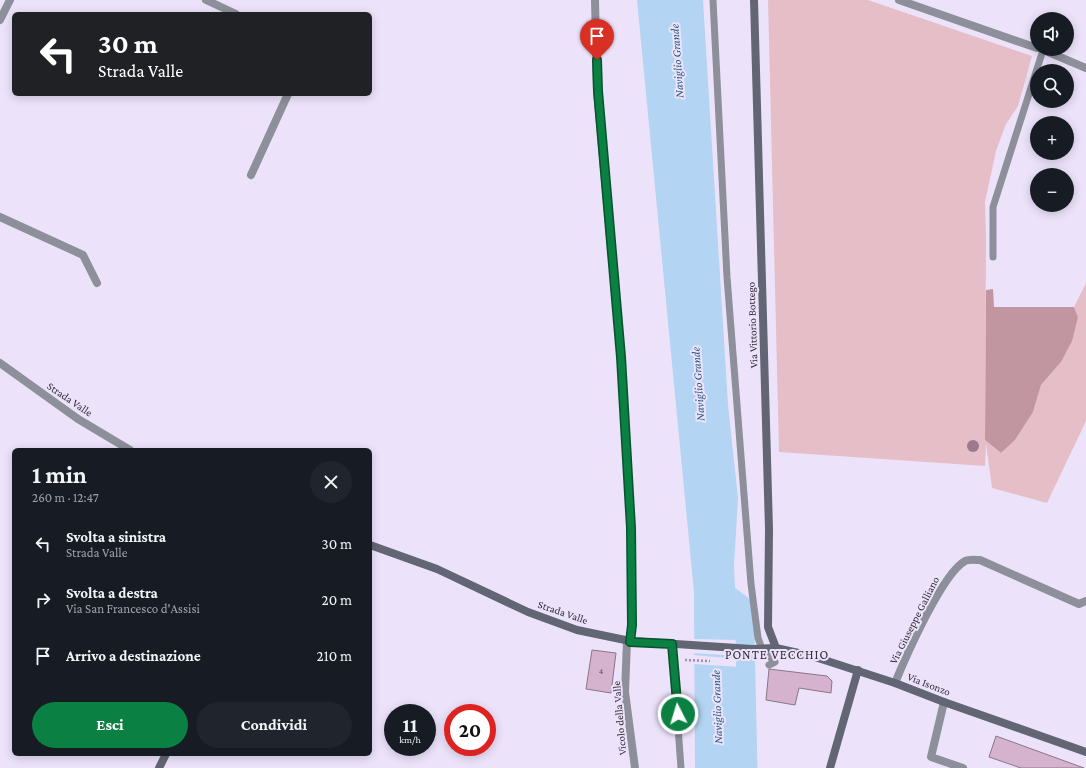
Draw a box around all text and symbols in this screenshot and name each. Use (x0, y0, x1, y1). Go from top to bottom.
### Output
map controls (1030, 12, 1074, 212)
button: sound (1030, 12, 1074, 56)
pin (580, 19, 614, 60)
water label: Naviglio Grande (667, 23, 687, 98)
icon: arrive (586, 25, 608, 47)
icon: left (32, 28, 84, 80)
text: 30 m (98, 28, 158, 59)
text: Strada Valle (98, 61, 183, 81)
button: search (1030, 64, 1074, 108)
button: + (1030, 116, 1074, 160)
button: − (1030, 168, 1074, 212)
street label: Via Vittorio Bottego (744, 281, 761, 368)
water label: Naviglio Grande (688, 346, 708, 421)
street label: Strada Valle (45, 379, 95, 419)
text: 1 min (32, 461, 87, 488)
button: close (310, 461, 352, 503)
text: 260 m · 12:47 (32, 490, 99, 505)
text: Svolta a sinistra (66, 529, 166, 545)
icon: left (32, 533, 54, 555)
text: 30 m (322, 536, 352, 552)
text: Strada Valle (66, 545, 127, 560)
street label: Via Giuseppe Galliano (887, 574, 942, 666)
text: Svolta a destra (66, 585, 158, 601)
icon: right (32, 589, 54, 611)
text: 20 m (322, 592, 352, 608)
street label: Strada Valle (536, 598, 590, 626)
text: Via San Francesco d'Assisi (66, 601, 200, 616)
icon: arrive (32, 645, 54, 667)
district label: PONTE VECCHIO (725, 647, 829, 662)
text: Arrivo a destinazione (66, 648, 201, 664)
text: 210 m (317, 648, 352, 664)
house number: 4 (599, 666, 604, 676)
water label: Naviglio Grande (709, 669, 725, 744)
street label: Via Isonzo (906, 670, 953, 698)
street label: Vicolo della Valle (610, 680, 628, 756)
position arrow (657, 693, 699, 735)
button: Esci (32, 702, 188, 748)
button: Condividi (196, 702, 352, 748)
speed limit sign: 20 (444, 704, 496, 756)
text: 11 (403, 714, 417, 736)
text: km/h (399, 734, 421, 745)

